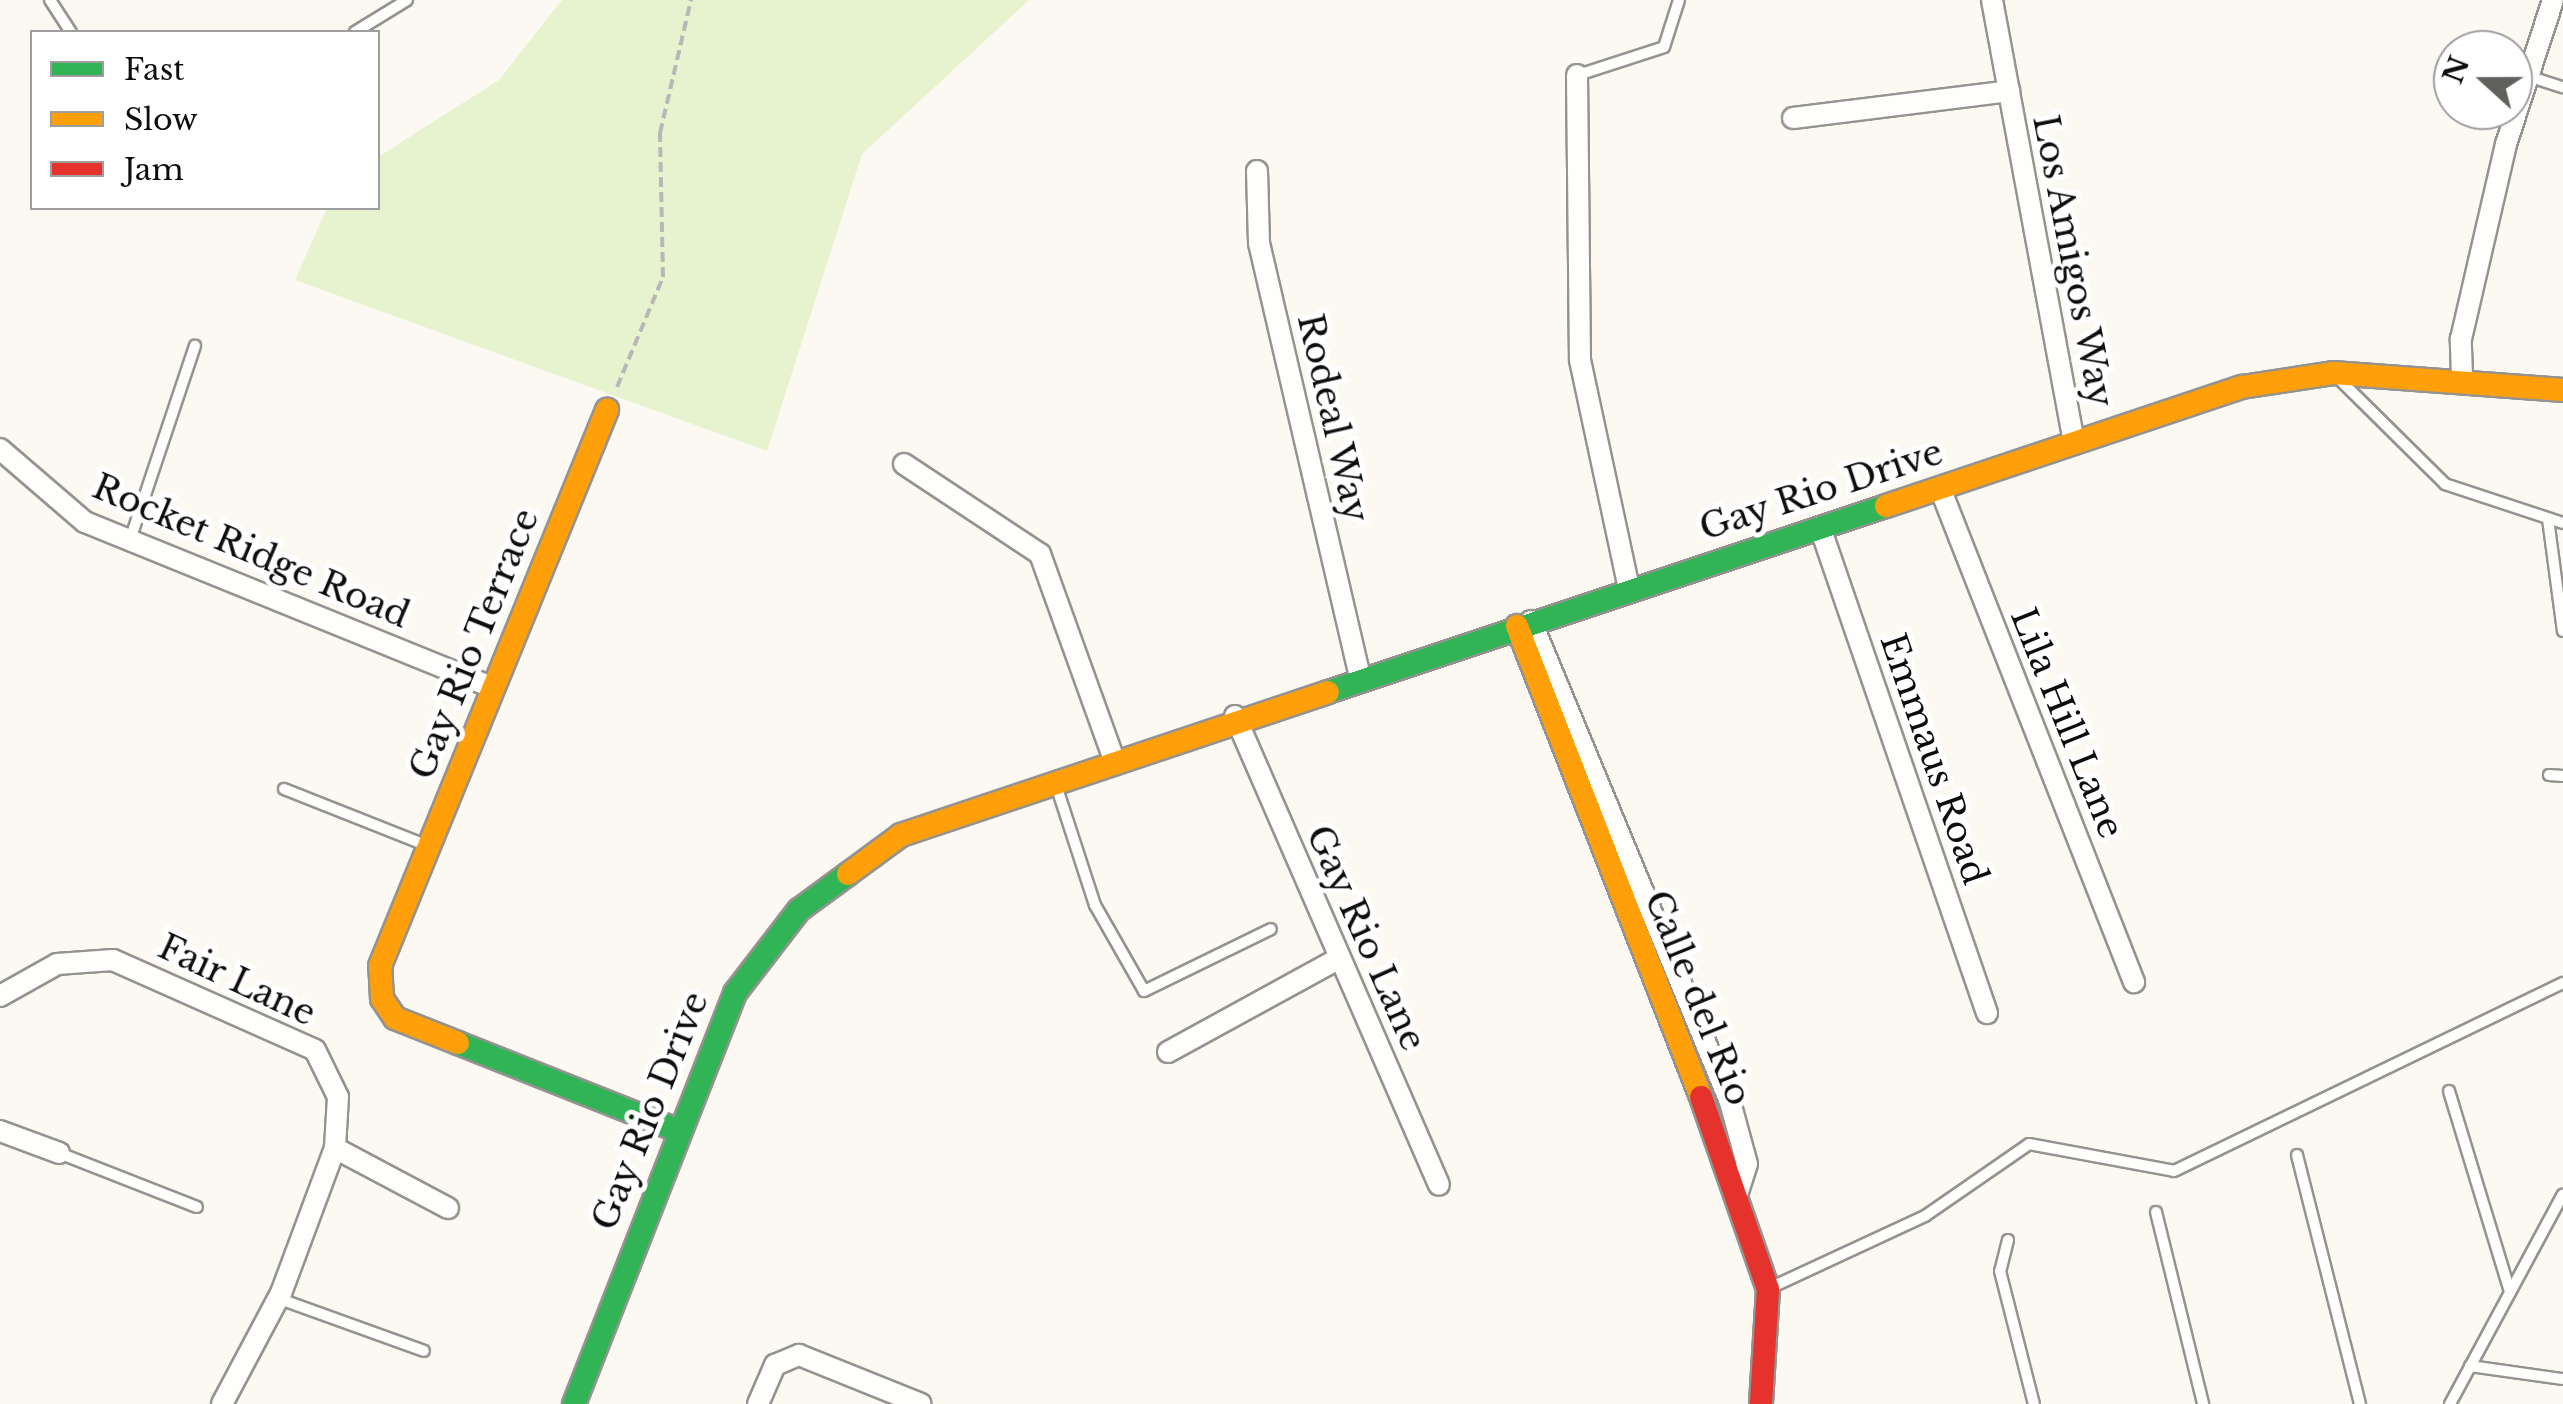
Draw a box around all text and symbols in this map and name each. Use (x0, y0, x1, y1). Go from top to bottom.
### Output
legend (30, 30, 380, 210)
north arrow (2433, 30, 2533, 130)
text: Fast (124, 51, 185, 88)
text: N (2435, 51, 2477, 88)
text: Slow (124, 101, 198, 138)
street label: Los Amigos Way (2024, 110, 2122, 412)
text: Jam (124, 151, 184, 188)
street label: Rodeal Way (1289, 309, 1377, 527)
street label: Gay Rio Drive (1694, 431, 1948, 549)
street label: Rocket Ridge Road (86, 465, 416, 637)
street label: Gay Rio Terrace (400, 502, 548, 786)
street label: Lila Hill Lane (2002, 602, 2132, 844)
street label: Emmaus Road (1871, 628, 1997, 890)
street label: Gay Rio Lane (1297, 818, 1435, 1058)
street label: Calle del Rio (1636, 885, 1760, 1111)
street label: Fair Lane (151, 925, 323, 1035)
street label: Gay Rio Drive (583, 985, 717, 1237)

